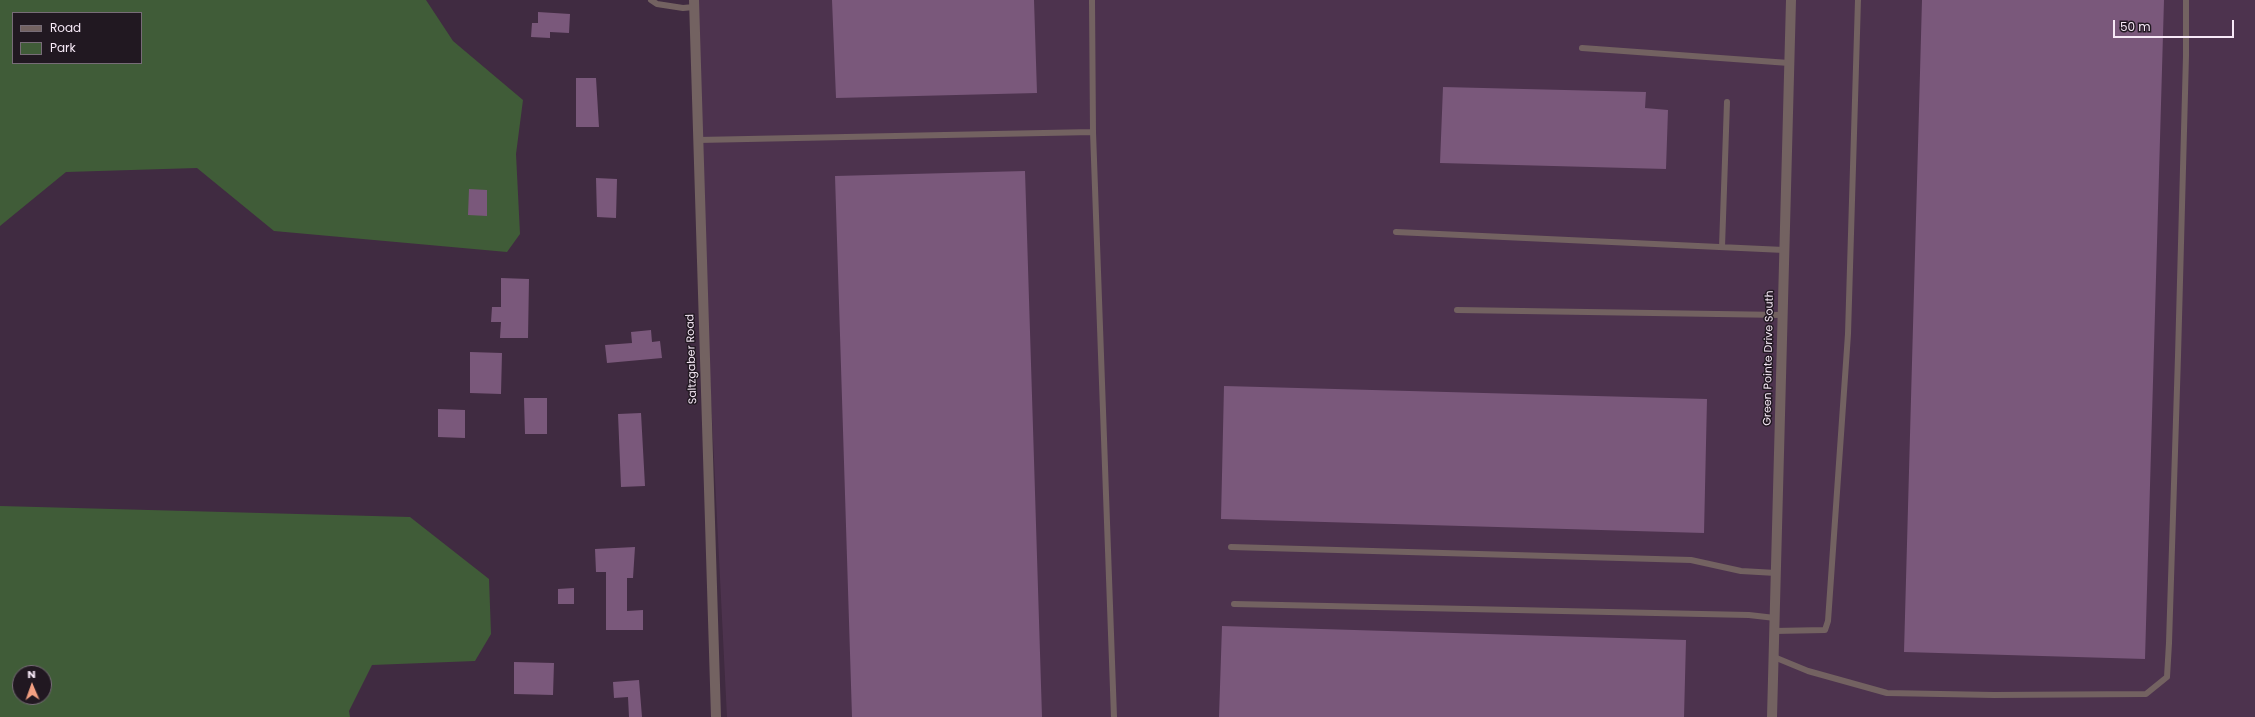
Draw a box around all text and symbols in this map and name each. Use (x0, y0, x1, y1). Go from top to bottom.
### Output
legend (12, 12, 142, 64)
scale bar (2115, 12, 2236, 38)
text: 50 m (2120, 18, 2151, 35)
text: Road (50, 19, 81, 36)
text: Park (50, 39, 76, 56)
street label: Green Pointe Drive South (1761, 290, 1777, 426)
street label: Saltzgaber Road (684, 314, 700, 404)
north arrow (12, 665, 52, 705)
text: N (27, 666, 36, 682)

